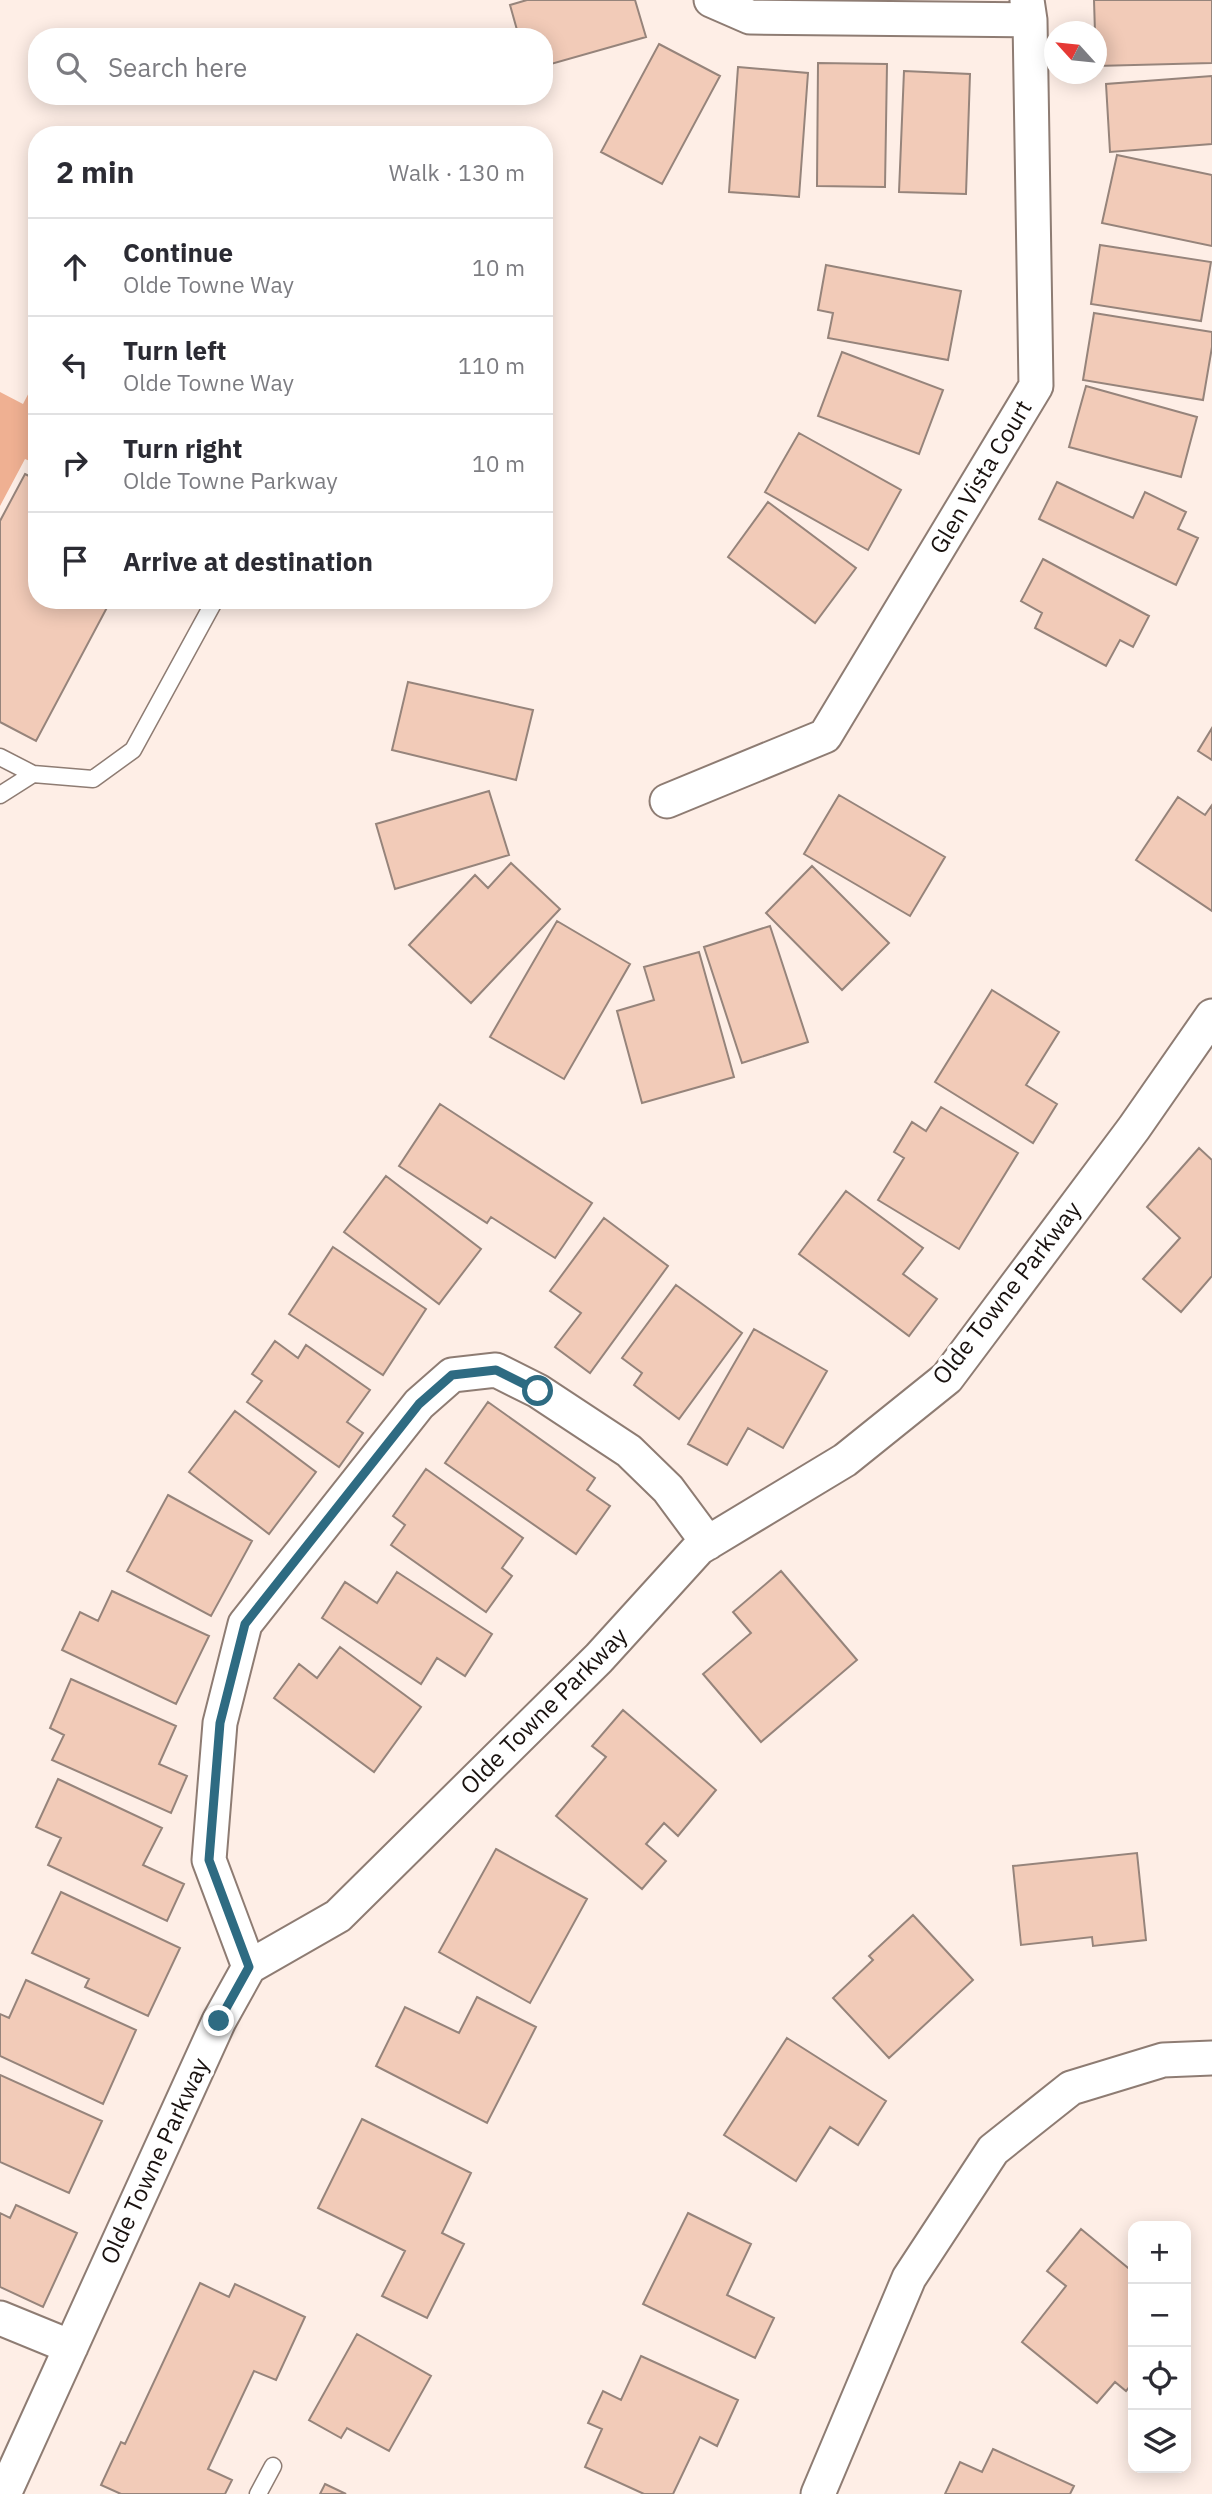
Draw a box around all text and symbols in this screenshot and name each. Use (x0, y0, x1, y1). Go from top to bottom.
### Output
north arrow (1044, 21, 1107, 84)
search box (28, 28, 553, 105)
icon: search (52, 48, 90, 86)
text: Search here (108, 50, 247, 84)
text: 2 min (56, 152, 134, 191)
text: Walk · 130 m (389, 157, 525, 187)
text: Continue (123, 235, 233, 269)
icon: ahead (56, 248, 94, 286)
text: 10 m (472, 252, 525, 282)
text: Olde Towne Way (123, 269, 294, 299)
text: Turn left (123, 333, 226, 367)
icon: left (56, 346, 94, 384)
text: 110 m (458, 350, 525, 380)
text: Olde Towne Way (123, 367, 294, 397)
street label: Glen Vista Court (922, 394, 1039, 559)
text: Turn right (123, 431, 242, 465)
icon: right (56, 444, 94, 482)
text: 10 m (472, 448, 525, 478)
text: Olde Towne Parkway (123, 465, 338, 495)
icon: arrive (56, 542, 94, 580)
text: Arrive at destination (123, 544, 373, 578)
street label: Olde Towne Parkway (925, 1194, 1088, 1391)
route start (522, 1375, 553, 1406)
street label: Olde Towne Parkway (453, 1620, 634, 1801)
route end (203, 2005, 234, 2036)
street label: Olde Towne Parkway (92, 2052, 216, 2269)
map controls (1128, 2221, 1191, 2473)
button: + (1128, 2221, 1191, 2284)
button: − (1128, 2284, 1191, 2347)
button: locate (1128, 2347, 1191, 2410)
button: layers (1128, 2410, 1191, 2473)

